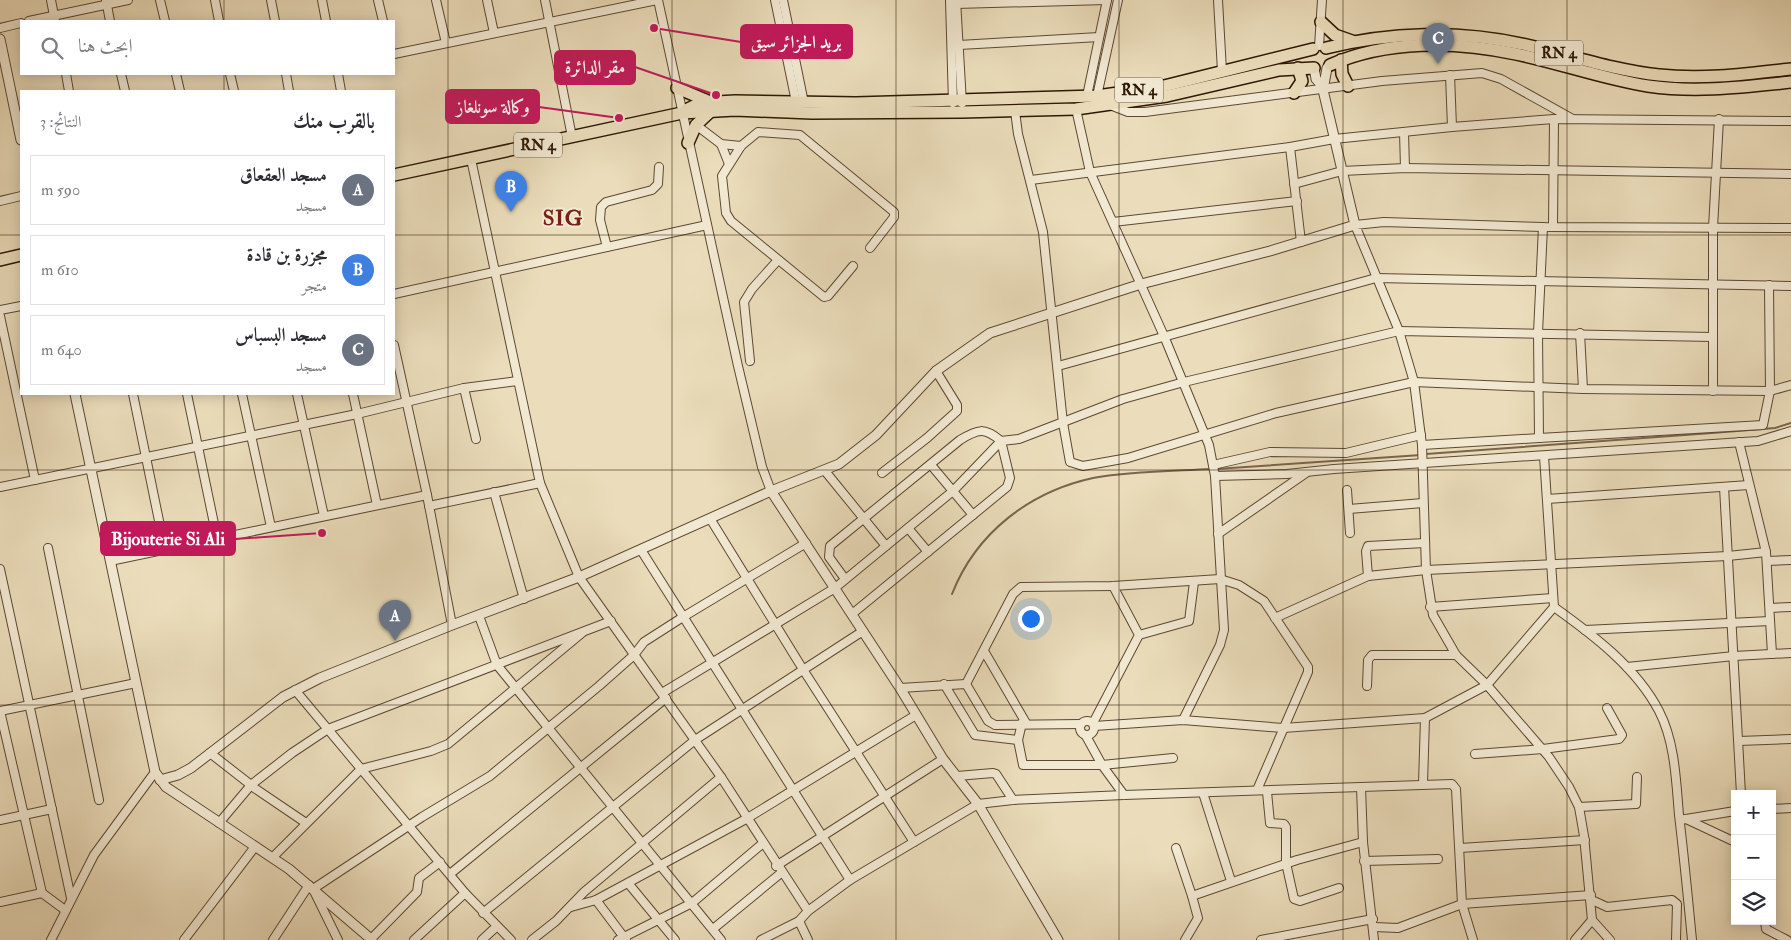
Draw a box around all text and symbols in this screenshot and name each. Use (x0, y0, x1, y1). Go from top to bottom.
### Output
search box (20, 20, 395, 75)
pin: C (1422, 23, 1454, 64)
callout: بريد الجزائر سيق (741, 25, 852, 58)
text: بريد الجزائر سيق (750, 31, 842, 54)
icon: search (38, 34, 66, 62)
text: ابحث هنا (78, 34, 133, 58)
road number: RN 4 (1535, 40, 1583, 66)
callout: مقر الدائرة (555, 51, 635, 84)
text: مقر الدائرة (565, 56, 625, 79)
road number: RN 4 (1115, 78, 1163, 102)
callout: وكالة سونلغاز (446, 90, 539, 123)
text: وكالة سونلغاز (454, 96, 530, 119)
text: بالقرب منك (293, 108, 375, 135)
text: النتائج: 3 (40, 112, 82, 132)
road number: RN 4 (514, 132, 562, 158)
text: مسجد العقعاق (240, 163, 327, 187)
pin: B (495, 171, 527, 212)
text: 590 m (41, 180, 80, 200)
text: A (353, 180, 363, 200)
text: مسجد (296, 196, 327, 216)
district label: SIG (543, 205, 583, 232)
text: مجزرة بن قادة (247, 243, 327, 267)
text: 610 m (41, 260, 79, 280)
text: B (353, 260, 363, 280)
text: متجر (302, 276, 327, 296)
text: مسجد البسباس (235, 323, 327, 347)
text: 640 m (41, 340, 82, 360)
text: C (352, 340, 364, 360)
text: مسجد (296, 356, 327, 376)
callout: Bijouterie Si Ali (101, 522, 235, 555)
text: Bijouterie Si Ali (111, 528, 225, 551)
pin: A (379, 600, 411, 641)
your location (1018, 606, 1044, 632)
map controls (1731, 790, 1776, 925)
button: + (1731, 790, 1776, 835)
button: − (1731, 835, 1776, 880)
button: layers (1731, 880, 1776, 925)

